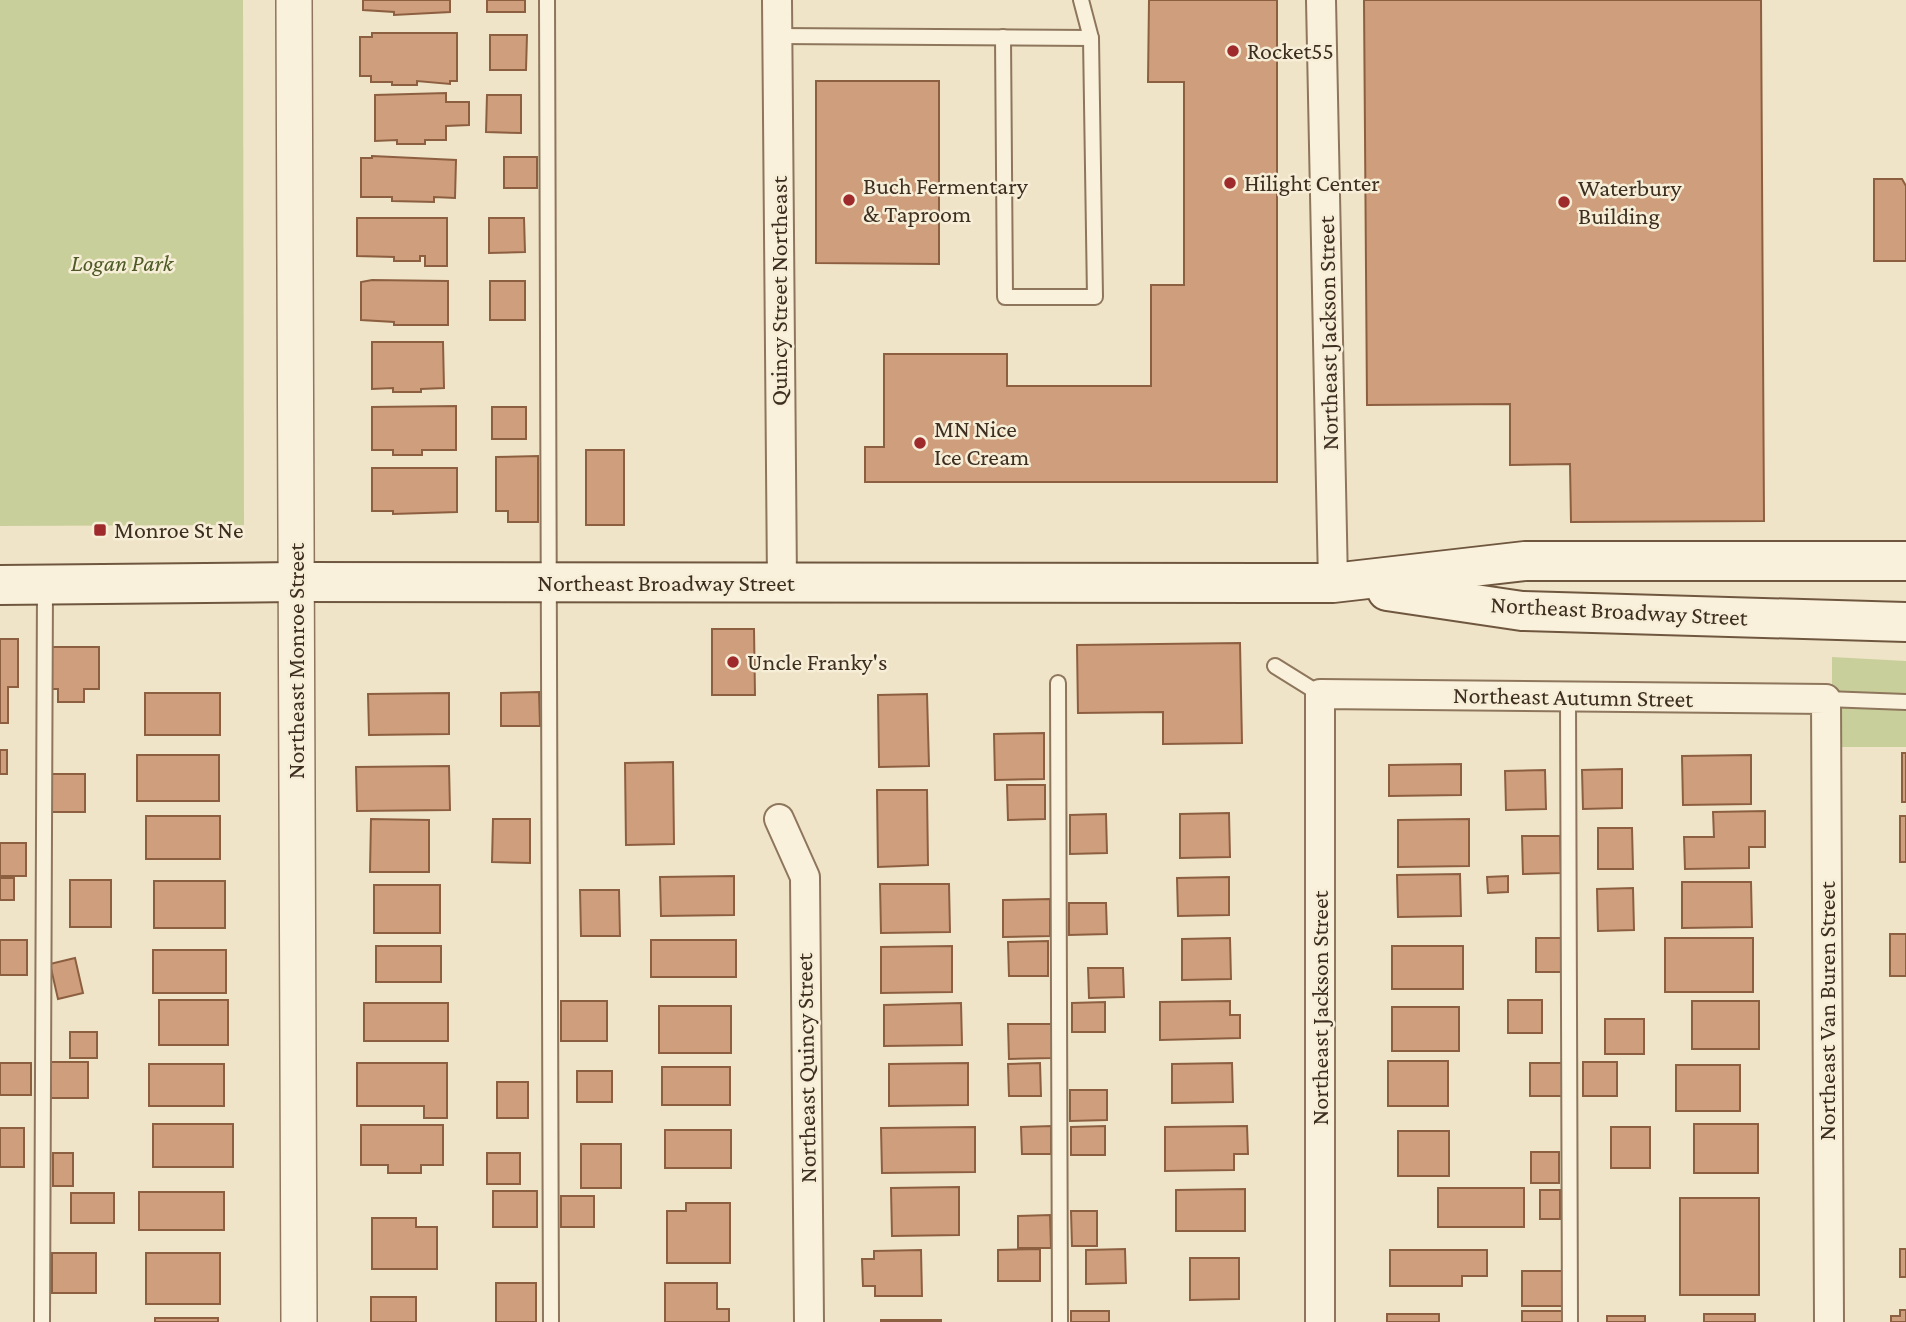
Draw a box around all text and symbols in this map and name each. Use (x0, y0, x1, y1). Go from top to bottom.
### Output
place label: Rocket55 (1247, 37, 1334, 64)
marker: Rocket55 (1225, 43, 1241, 59)
place label: Hilight Center (1244, 169, 1380, 196)
place label: Buch Fermentary & Taproom (863, 172, 1029, 227)
place label: Waterbury Building (1578, 174, 1682, 229)
street label: Quincy Street Northeast (765, 175, 792, 406)
marker: Hilight Center (1222, 175, 1238, 191)
marker: Buch Fermentary & Taproom (841, 192, 857, 208)
marker: Waterbury Building (1556, 194, 1572, 210)
street label: Northeast Jackson Street (1312, 214, 1343, 451)
park label: Logan Park (71, 249, 175, 276)
place label: MN Nice Ice Cream (934, 415, 1029, 470)
marker: MN Nice Ice Cream (912, 435, 928, 451)
place label: Monroe St Ne (114, 516, 244, 543)
marker: Monroe St Ne (92, 522, 108, 538)
street label: Northeast Monroe Street (282, 542, 309, 779)
street label: Northeast Broadway Street (537, 569, 796, 596)
street label: Northeast Broadway Street (1490, 590, 1749, 631)
place label: Uncle Franky's (747, 648, 887, 675)
marker: Uncle Franky's (725, 654, 741, 670)
street label: Northeast Autumn Street (1453, 681, 1694, 712)
street label: Northeast Van Buren Street (1813, 880, 1840, 1141)
street label: Northeast Jackson Street (1306, 890, 1333, 1125)
street label: Northeast Quincy Street (790, 952, 821, 1183)

